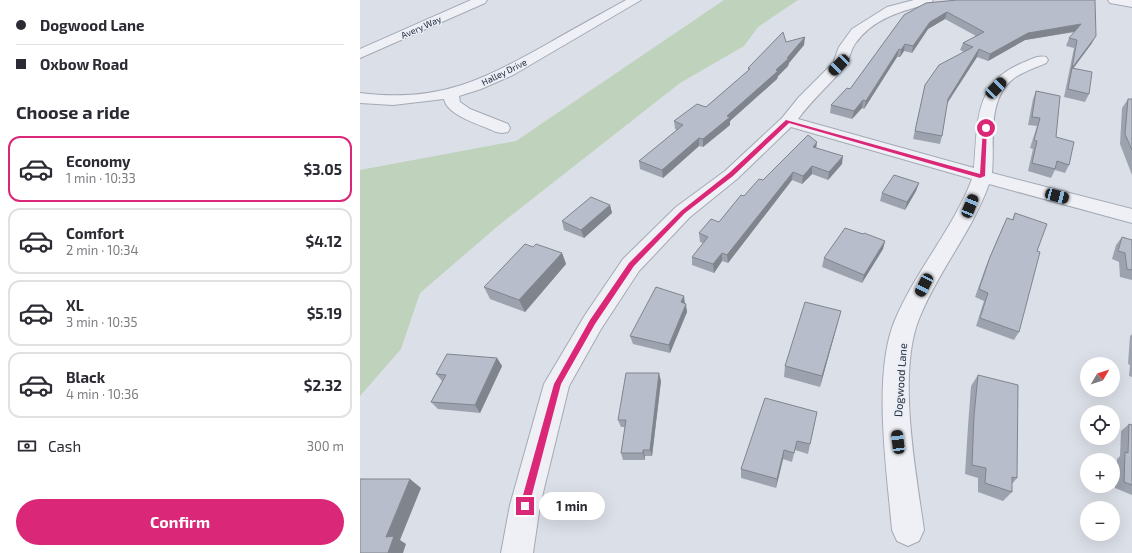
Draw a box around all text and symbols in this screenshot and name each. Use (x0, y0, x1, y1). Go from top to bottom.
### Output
street label: Avery Way (399, 13, 443, 41)
text: Dogwood Lane (40, 16, 144, 34)
car (826, 52, 852, 78)
text: Oxbow Road (40, 55, 128, 73)
street label: Halley Drive (480, 56, 529, 88)
car (983, 75, 1009, 101)
text: Choose a ride (16, 101, 130, 123)
route start (977, 119, 995, 137)
icon: car (18, 151, 54, 187)
text: Economy (66, 152, 131, 170)
text: $3.05 (303, 160, 342, 178)
text: 1 min · 10:33 (66, 170, 136, 186)
car (1044, 187, 1070, 205)
car (960, 193, 980, 219)
icon: car (18, 223, 54, 259)
text: Comfort (66, 224, 124, 242)
text: $4.12 (306, 232, 342, 250)
text: 2 min · 10:34 (66, 242, 139, 258)
car (913, 272, 935, 298)
icon: car (18, 295, 54, 331)
text: XL (66, 296, 84, 314)
text: $5.19 (307, 304, 342, 322)
text: 3 min · 10:35 (66, 314, 137, 330)
street label: Dogwood Lane (891, 343, 909, 417)
north arrow (1080, 357, 1120, 397)
map controls (1080, 357, 1120, 541)
icon: car (18, 367, 54, 403)
text: Black (66, 368, 105, 386)
text: $2.32 (304, 376, 342, 394)
text: 4 min · 10:36 (66, 386, 139, 402)
button: locate (1080, 405, 1120, 445)
car (891, 429, 905, 455)
icon: cash (16, 435, 38, 457)
text: Cash (48, 437, 81, 455)
text: 300 m (307, 438, 344, 454)
button: + (1080, 453, 1120, 493)
callout: 1 min (539, 492, 605, 520)
route end (516, 497, 534, 515)
text: 1 min (556, 498, 588, 514)
button: Confirm (16, 499, 344, 545)
button: − (1080, 501, 1120, 541)

